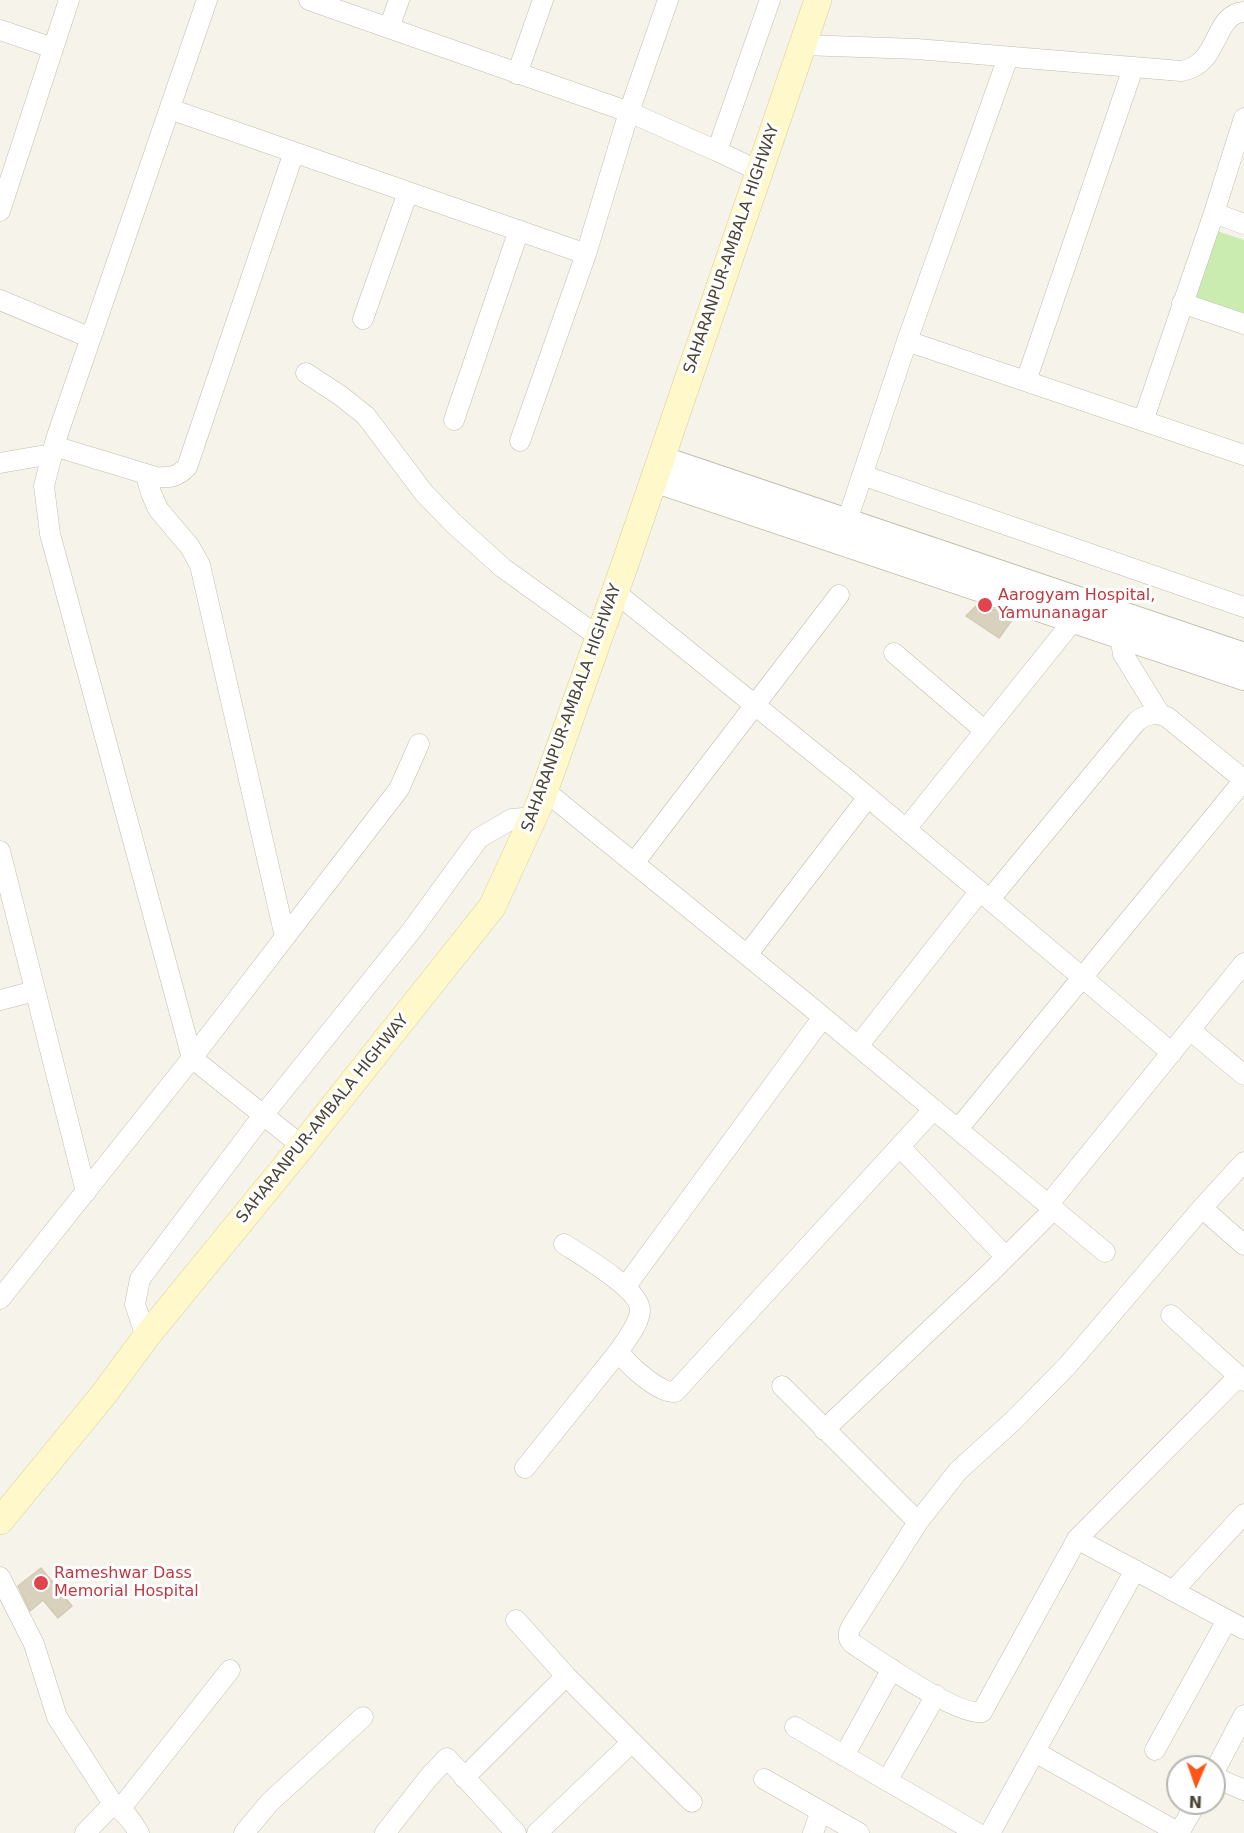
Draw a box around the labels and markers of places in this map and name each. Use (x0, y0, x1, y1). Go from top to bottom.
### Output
place label: Aarogyam Hospital, Yamunanagar (998, 586, 1155, 624)
marker: Aarogyam Hospital, Yamunanagar (976, 596, 994, 614)
place label: Rameshwar Dass Memorial Hospital (54, 1564, 199, 1602)
marker: Rameshwar Dass Memorial Hospital (32, 1574, 50, 1592)

